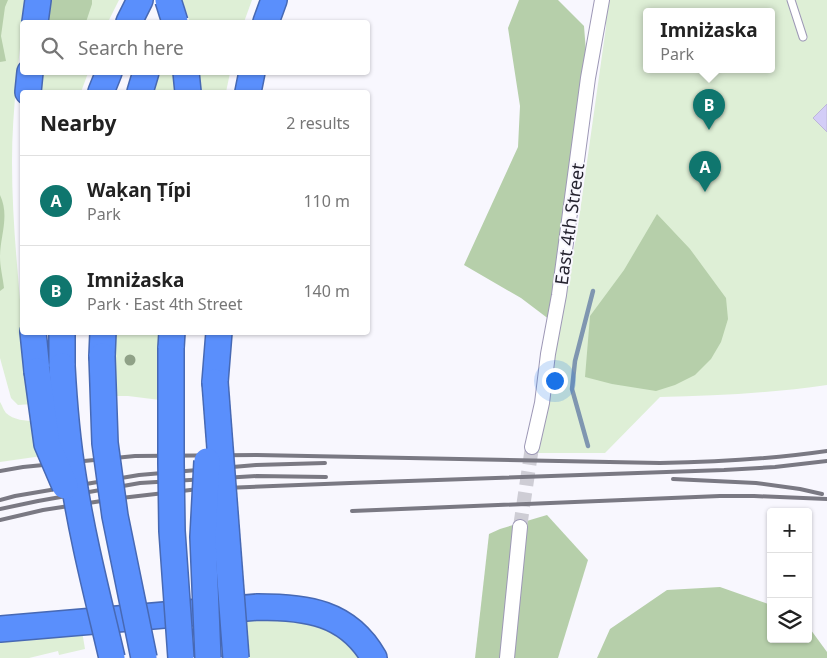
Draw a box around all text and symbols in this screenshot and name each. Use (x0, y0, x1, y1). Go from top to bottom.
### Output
popup (643, 8, 775, 73)
text: Imniżaska (660, 17, 758, 43)
search box (20, 20, 370, 75)
icon: search (38, 34, 66, 62)
text: Search here (78, 35, 184, 61)
text: Park (660, 43, 694, 65)
pin: B (693, 89, 725, 130)
text: Nearby (40, 109, 116, 137)
text: 2 results (286, 112, 350, 134)
pin: A (689, 151, 721, 192)
street label: East 4th Street (549, 161, 589, 286)
text: Waḳaƞ Ṭípi (87, 177, 191, 203)
text: A (50, 190, 62, 212)
text: 110 m (303, 190, 350, 212)
text: Park (87, 203, 121, 225)
text: Imniżaska (87, 267, 184, 293)
text: B (51, 280, 61, 302)
text: 140 m (303, 280, 350, 302)
text: Park · East 4th Street (87, 293, 243, 315)
your location (542, 368, 568, 394)
map controls (767, 508, 812, 643)
button: + (767, 508, 812, 553)
button: − (767, 553, 812, 598)
button: layers (767, 598, 812, 643)

